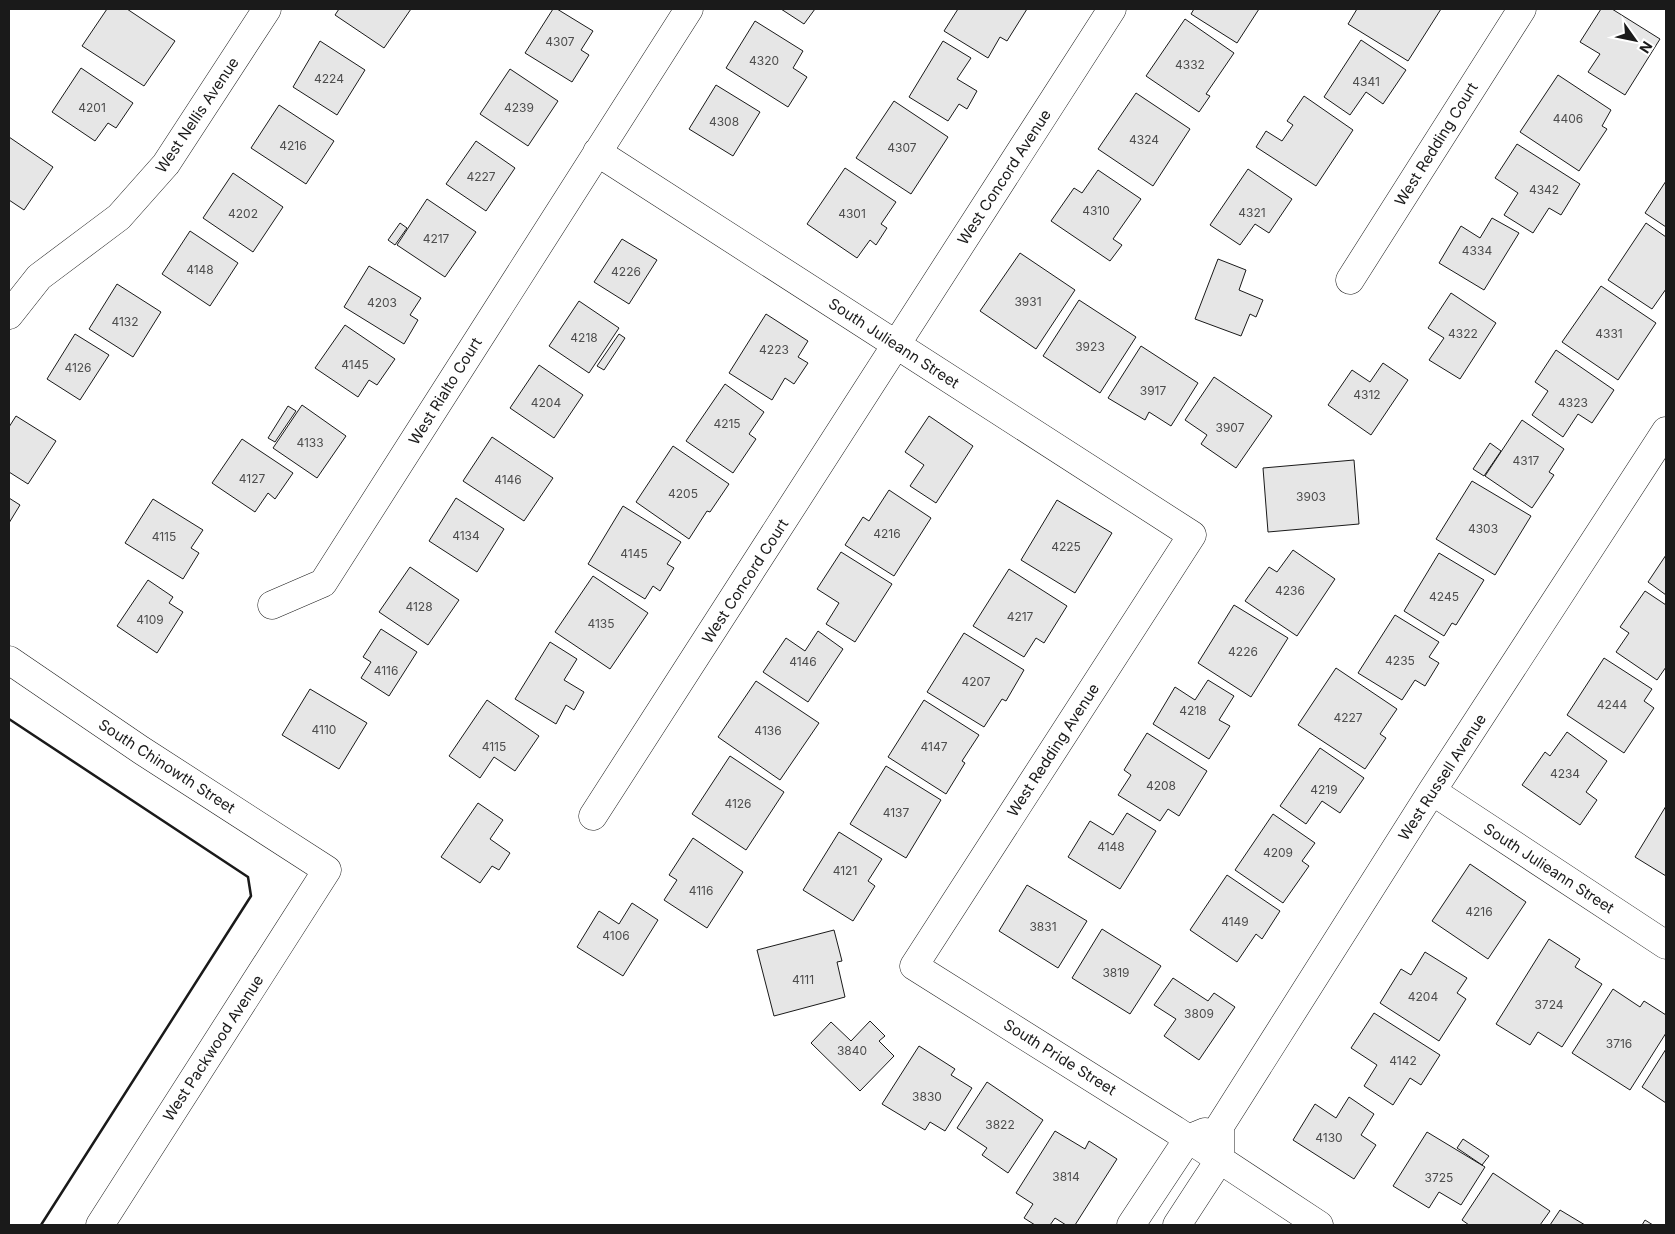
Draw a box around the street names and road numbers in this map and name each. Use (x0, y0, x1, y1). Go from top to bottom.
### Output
street label: West Nellis Avenue (151, 53, 243, 177)
street label: West Redding Court (1390, 79, 1482, 209)
street label: West Concord Avenue (953, 106, 1055, 248)
street label: South Julieann Street (825, 294, 963, 392)
street label: West Rialto Court (404, 334, 486, 448)
street label: West Concord Court (698, 515, 792, 647)
street label: West Redding Avenue (1003, 680, 1103, 820)
street label: West Russell Avenue (1394, 710, 1490, 844)
street label: South Chinowth Street (95, 715, 239, 817)
street label: South Julieann Street (1480, 819, 1618, 917)
street label: West Packwood Avenue (159, 971, 267, 1125)
street label: South Pride Street (1000, 1015, 1120, 1099)

